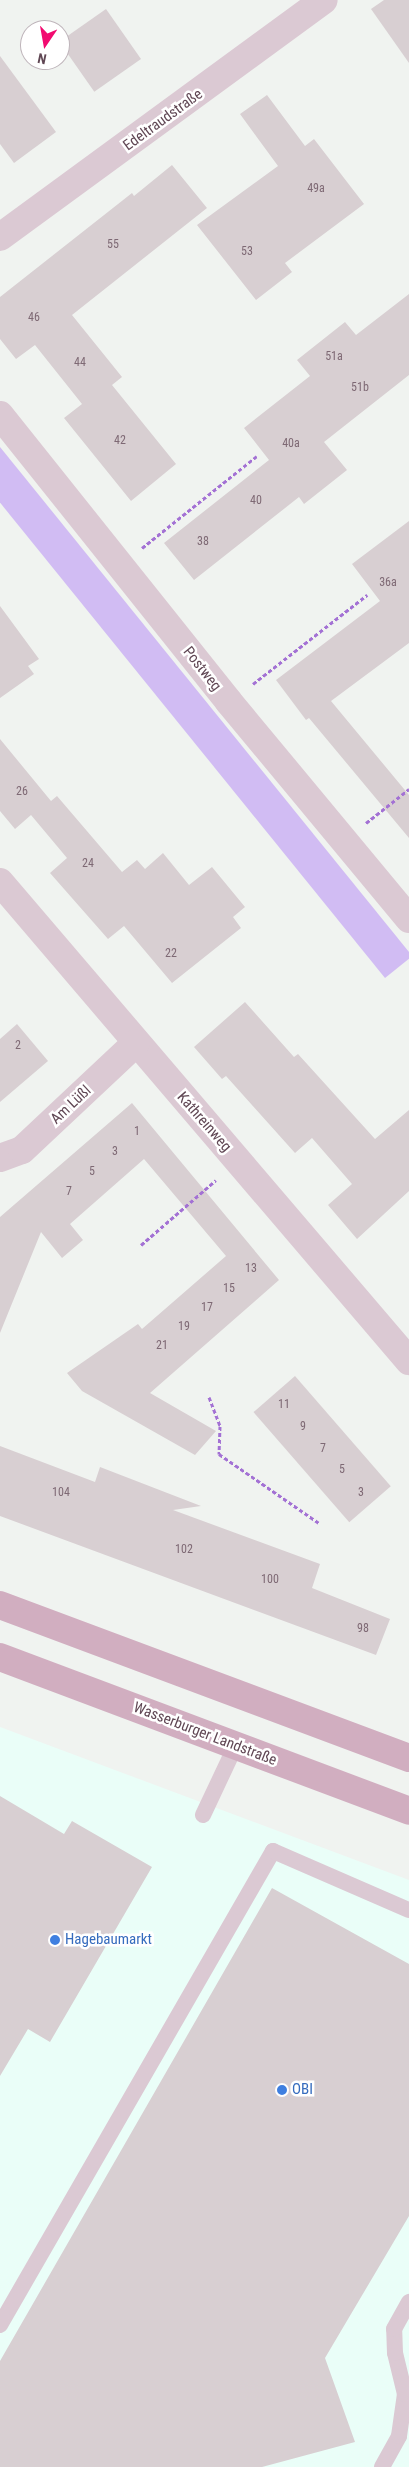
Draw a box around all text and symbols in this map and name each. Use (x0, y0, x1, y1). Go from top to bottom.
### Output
north arrow (20, 20, 70, 70)
text: N (36, 50, 48, 67)
street label: Edeltraudstraße (120, 85, 206, 155)
house number: 49a (307, 182, 325, 196)
house number: 55 (107, 238, 119, 252)
house number: 53 (241, 245, 253, 259)
house number: 46 (28, 311, 40, 325)
house number: 51a (325, 350, 343, 364)
house number: 44 (74, 356, 86, 370)
house number: 51b (351, 381, 369, 395)
house number: 42 (114, 434, 126, 448)
house number: 40a (282, 437, 300, 451)
house number: 40 (250, 494, 262, 508)
house number: 38 (197, 535, 209, 549)
house number: 36a (379, 576, 397, 590)
street label: Postweg (179, 643, 225, 695)
house number: 26 (16, 785, 28, 799)
house number: 24 (82, 857, 94, 871)
house number: 22 (165, 947, 177, 961)
house number: 2 (15, 1039, 21, 1053)
street label: Am Lüßl (47, 1082, 95, 1128)
street label: Kathreinweg (173, 1088, 235, 1156)
house number: 1 (134, 1125, 140, 1139)
house number: 3 (112, 1145, 118, 1159)
house number: 5 (89, 1165, 95, 1179)
house number: 7 (66, 1185, 72, 1199)
house number: 13 (245, 1262, 257, 1276)
house number: 15 (223, 1282, 235, 1296)
house number: 17 (201, 1301, 213, 1315)
house number: 19 (178, 1320, 190, 1334)
house number: 21 (156, 1339, 168, 1353)
house number: 11 (278, 1398, 290, 1412)
house number: 9 (300, 1420, 306, 1434)
house number: 7 (320, 1442, 326, 1456)
house number: 5 (339, 1463, 345, 1477)
house number: 104 (52, 1486, 70, 1500)
house number: 3 (358, 1486, 364, 1500)
house number: 102 (175, 1543, 193, 1557)
house number: 100 (261, 1573, 279, 1587)
house number: 98 (357, 1622, 369, 1636)
street label: Wasserburger Landstraße (131, 1698, 279, 1770)
place label: Hagebaumarkt (65, 1931, 152, 1949)
marker: Hagebaumarkt (49, 1934, 61, 1946)
place label: OBI (292, 2081, 313, 2099)
marker: OBI (276, 2084, 288, 2096)

